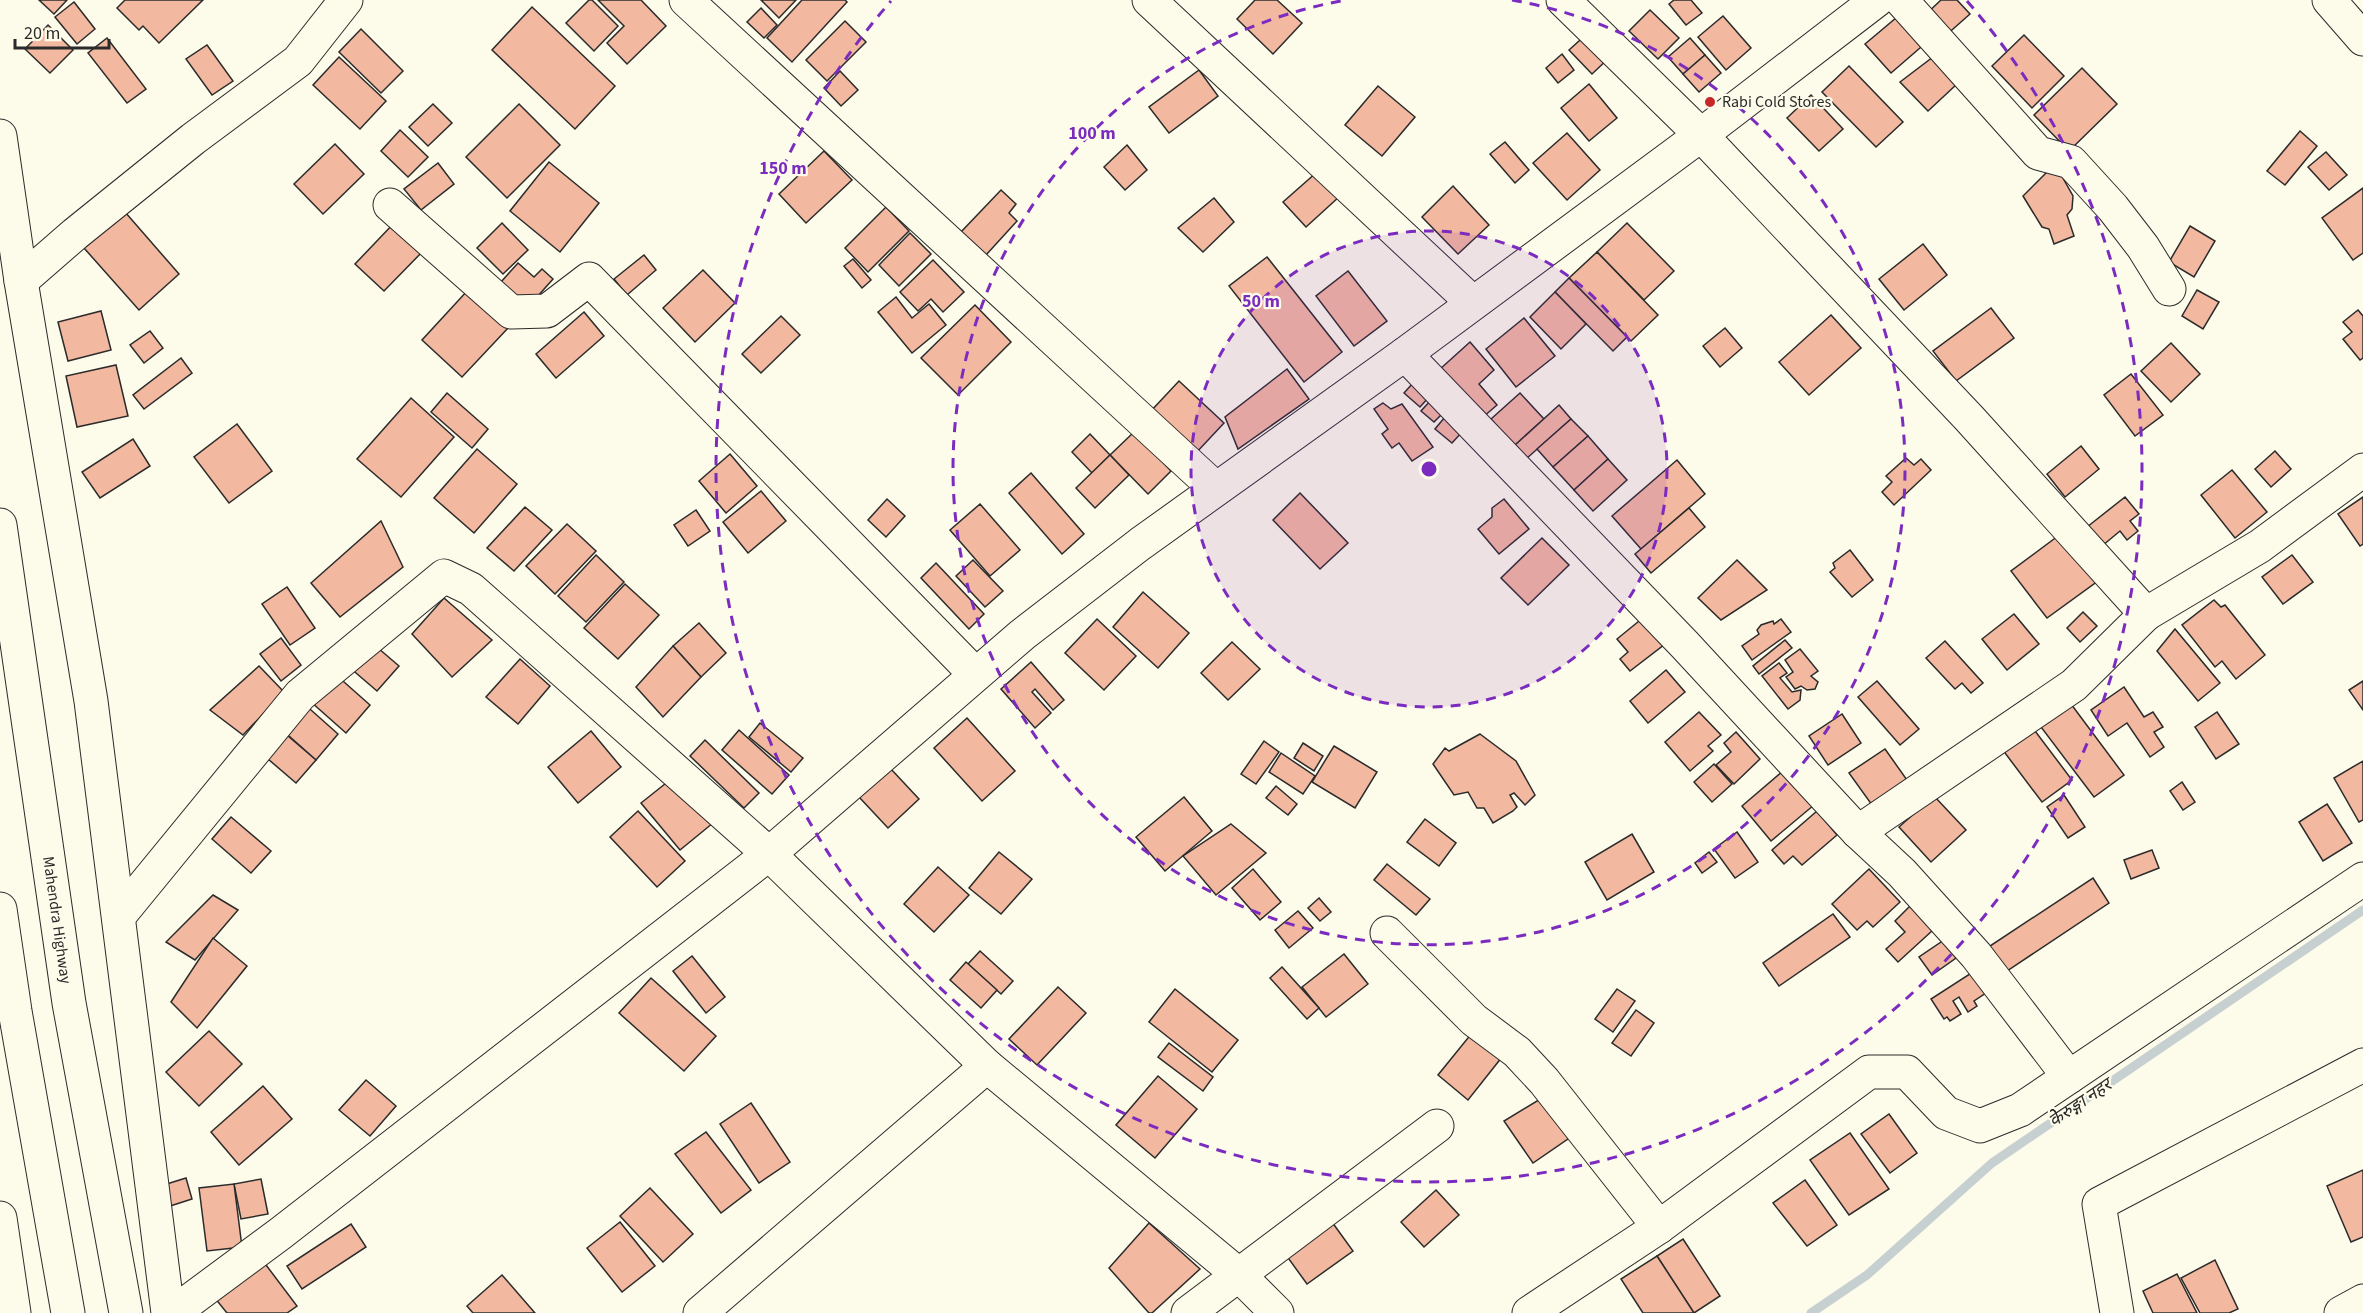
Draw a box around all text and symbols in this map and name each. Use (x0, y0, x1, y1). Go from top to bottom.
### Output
scale bar (15, 12, 110, 50)
text: 20 m (24, 21, 60, 46)
place label: Rabi Cold Stores (1722, 91, 1831, 113)
marker: Rabi Cold Stores (1703, 95, 1717, 109)
text: 100 m (1068, 121, 1116, 146)
text: 150 m (759, 156, 807, 181)
text: 50 m (1242, 289, 1280, 314)
centre of rings (1419, 459, 1439, 479)
street label: Mahendra Highway (37, 855, 77, 986)
water label: केेरुङ्गा नहर (2044, 1071, 2119, 1133)

